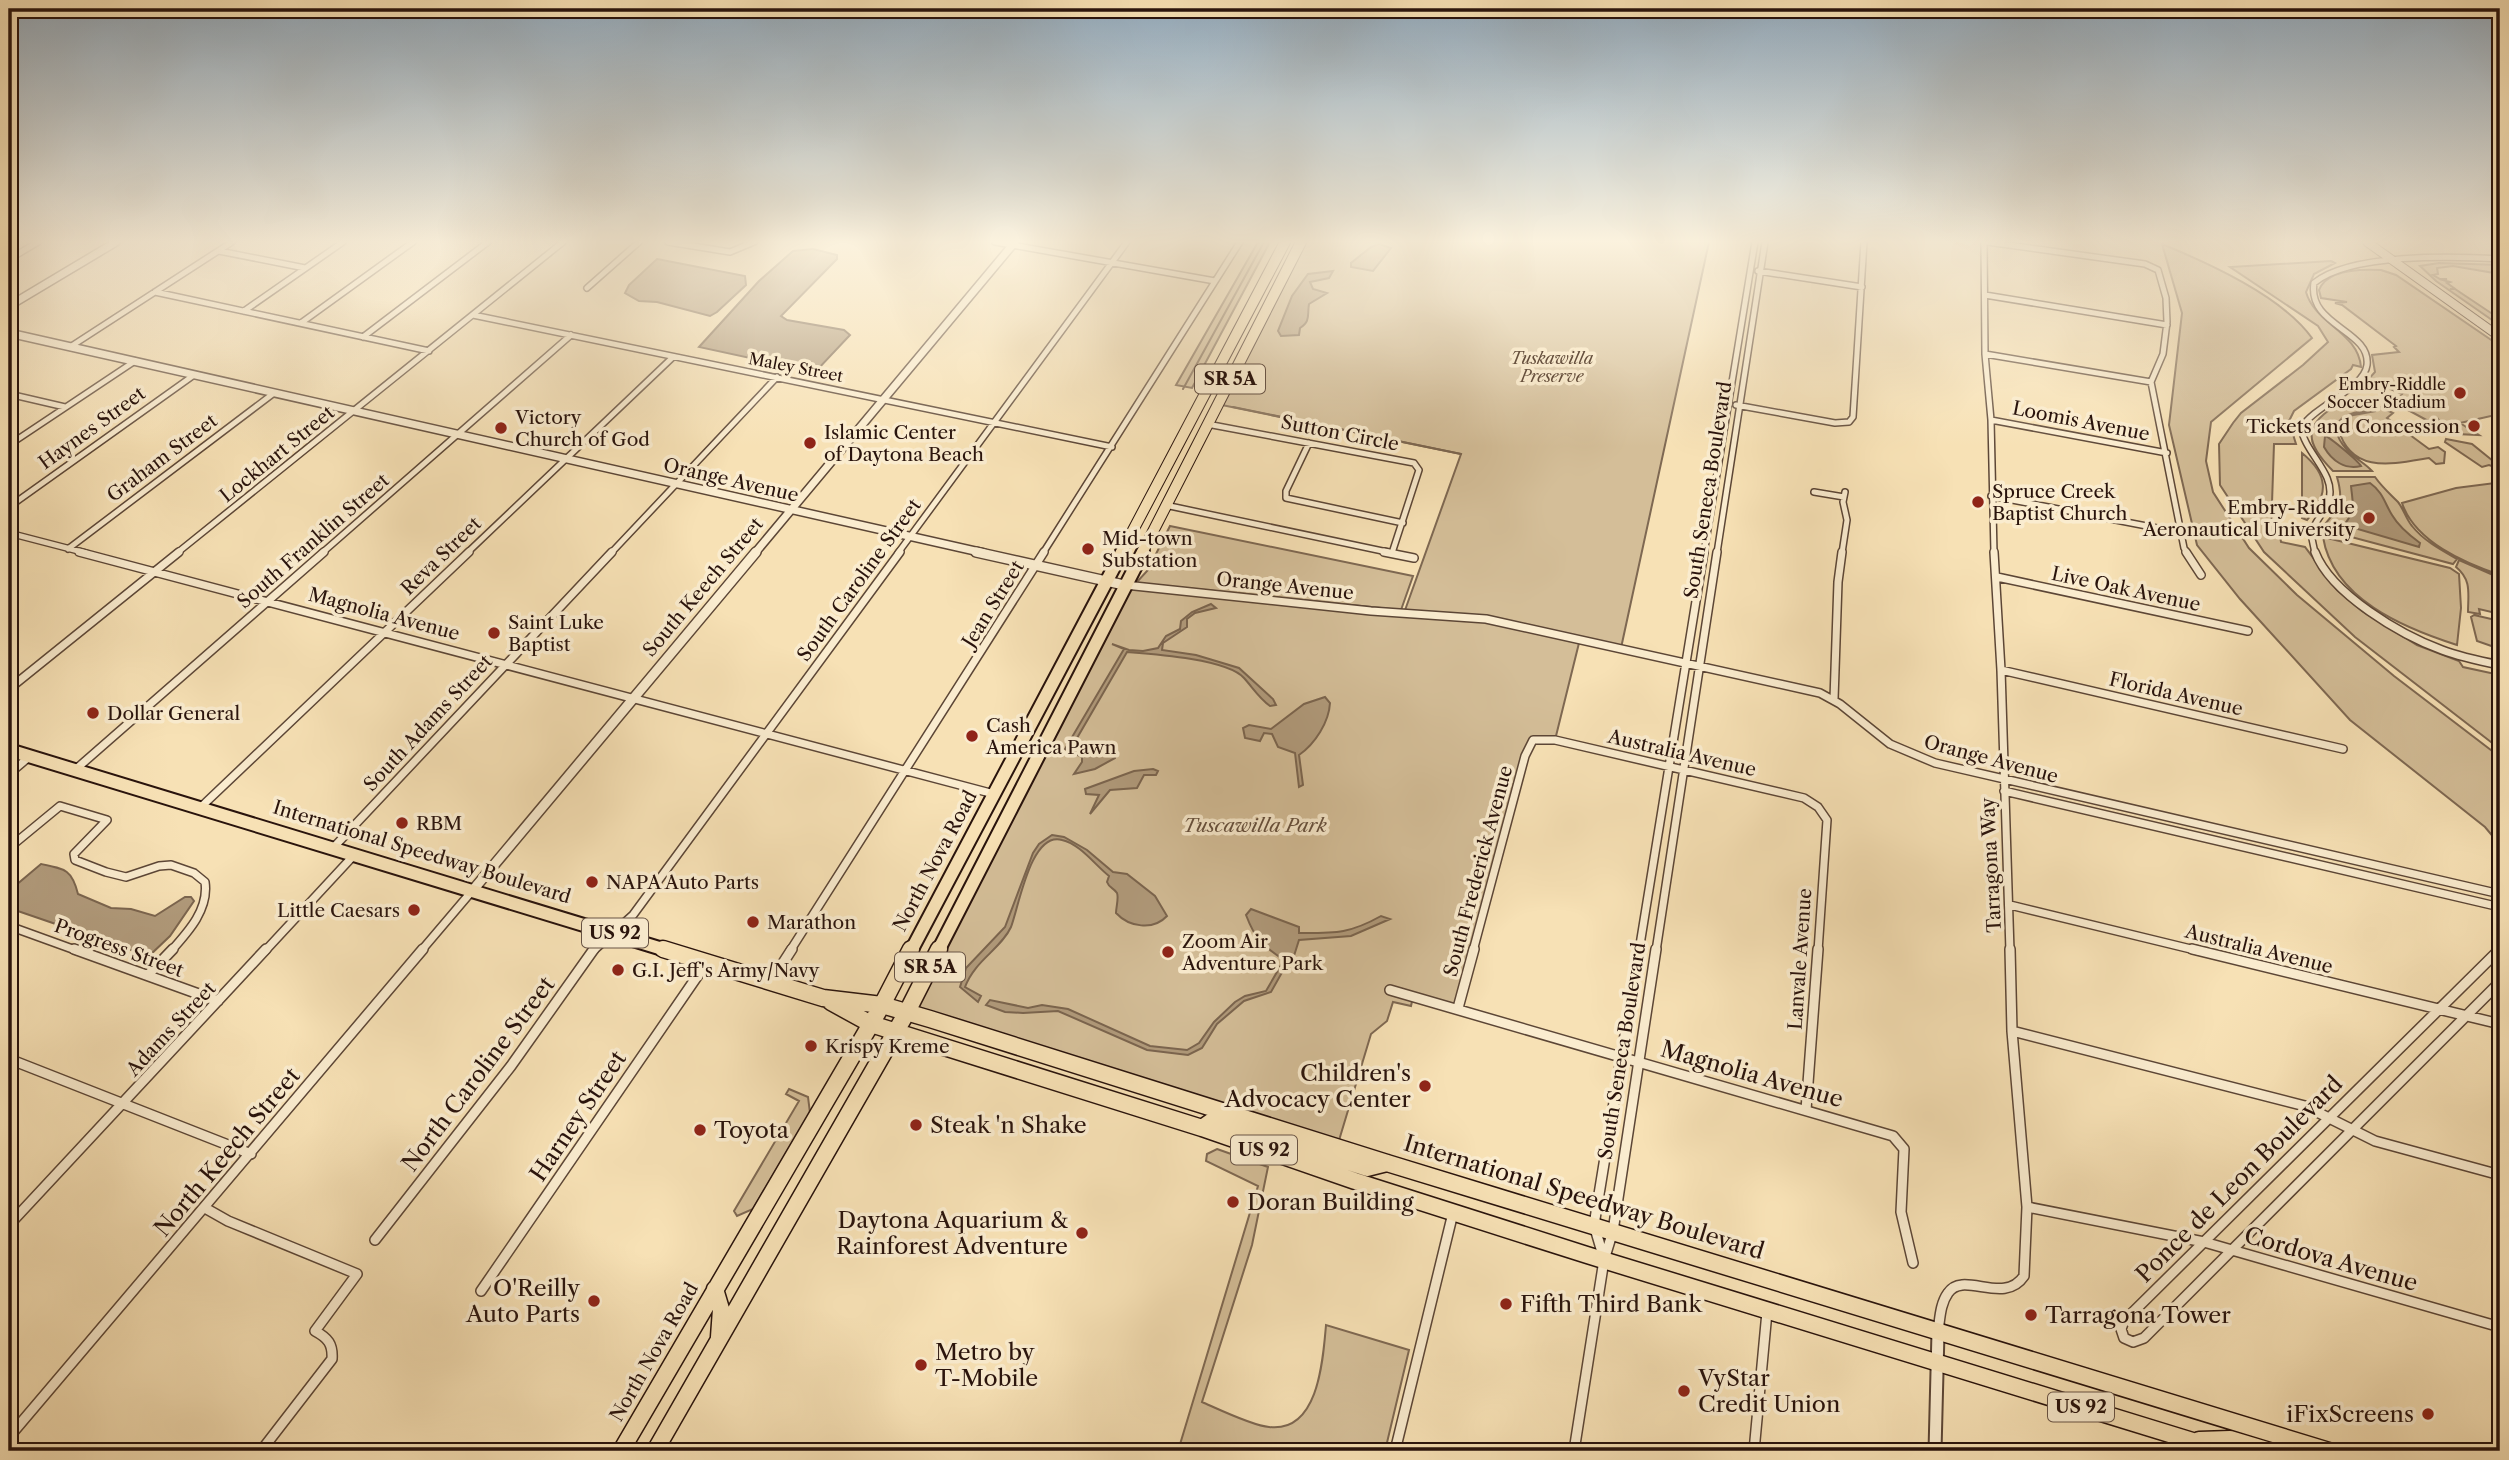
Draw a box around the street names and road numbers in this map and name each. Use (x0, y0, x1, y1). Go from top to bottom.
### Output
street label: Maley Street (747, 348, 845, 386)
road number: SR 5A (1195, 365, 1265, 394)
street label: South Seneca Boulevard (1679, 379, 1737, 600)
street label: Haynes Street (34, 382, 150, 474)
street label: Loomis Avenue (2010, 396, 2152, 446)
street label: Lockhart Street (215, 401, 339, 507)
street label: Graham Street (102, 409, 222, 507)
street label: Sutton Circle (1279, 410, 1401, 456)
street label: Orange Avenue (661, 453, 801, 507)
street label: South Franklin Street (232, 469, 394, 613)
street label: South Caroline Street (792, 494, 926, 666)
street label: Reva Street (396, 512, 486, 600)
street label: South Keech Street (638, 512, 768, 661)
street label: Jean Street (956, 556, 1029, 654)
street label: Live Oak Avenue (2049, 562, 2203, 616)
street label: Orange Avenue (1215, 567, 1355, 605)
street label: Magnolia Avenue (306, 583, 462, 645)
street label: South Adams Street (359, 650, 497, 796)
street label: Florida Avenue (2107, 667, 2245, 721)
street label: Australia Avenue (1605, 725, 1758, 781)
street label: Orange Avenue (1921, 730, 2061, 788)
street label: South Frederick Avenue (1439, 763, 1517, 979)
street label: North Nova Road (888, 786, 982, 935)
street label: International Speedway Boulevard (270, 796, 574, 908)
street label: Tarragona Way (1976, 796, 2006, 933)
street label: Lanvale Avenue (1784, 887, 1816, 1031)
street label: Progress Street (51, 914, 187, 982)
road number: US 92 (582, 918, 648, 948)
street label: Australia Avenue (2182, 919, 2335, 978)
street label: South Seneca Boulevard (1593, 940, 1651, 1161)
road number: SR 5A (895, 952, 965, 982)
street label: North Caroline Street (396, 971, 560, 1177)
street label: Adams Street (121, 977, 221, 1082)
street label: Magnolia Avenue (1658, 1035, 1846, 1113)
street label: Harney Street (524, 1045, 632, 1187)
street label: North Keech Street (148, 1062, 306, 1242)
street label: Ponce de Leon Boulevard (2130, 1070, 2348, 1288)
street label: International Speedway Boulevard (1400, 1129, 1768, 1265)
road number: US 92 (1231, 1135, 1297, 1164)
street label: Cordova Avenue (2241, 1221, 2421, 1297)
street label: North Nova Road (605, 1278, 703, 1425)
road number: US 92 (2048, 1392, 2114, 1422)

